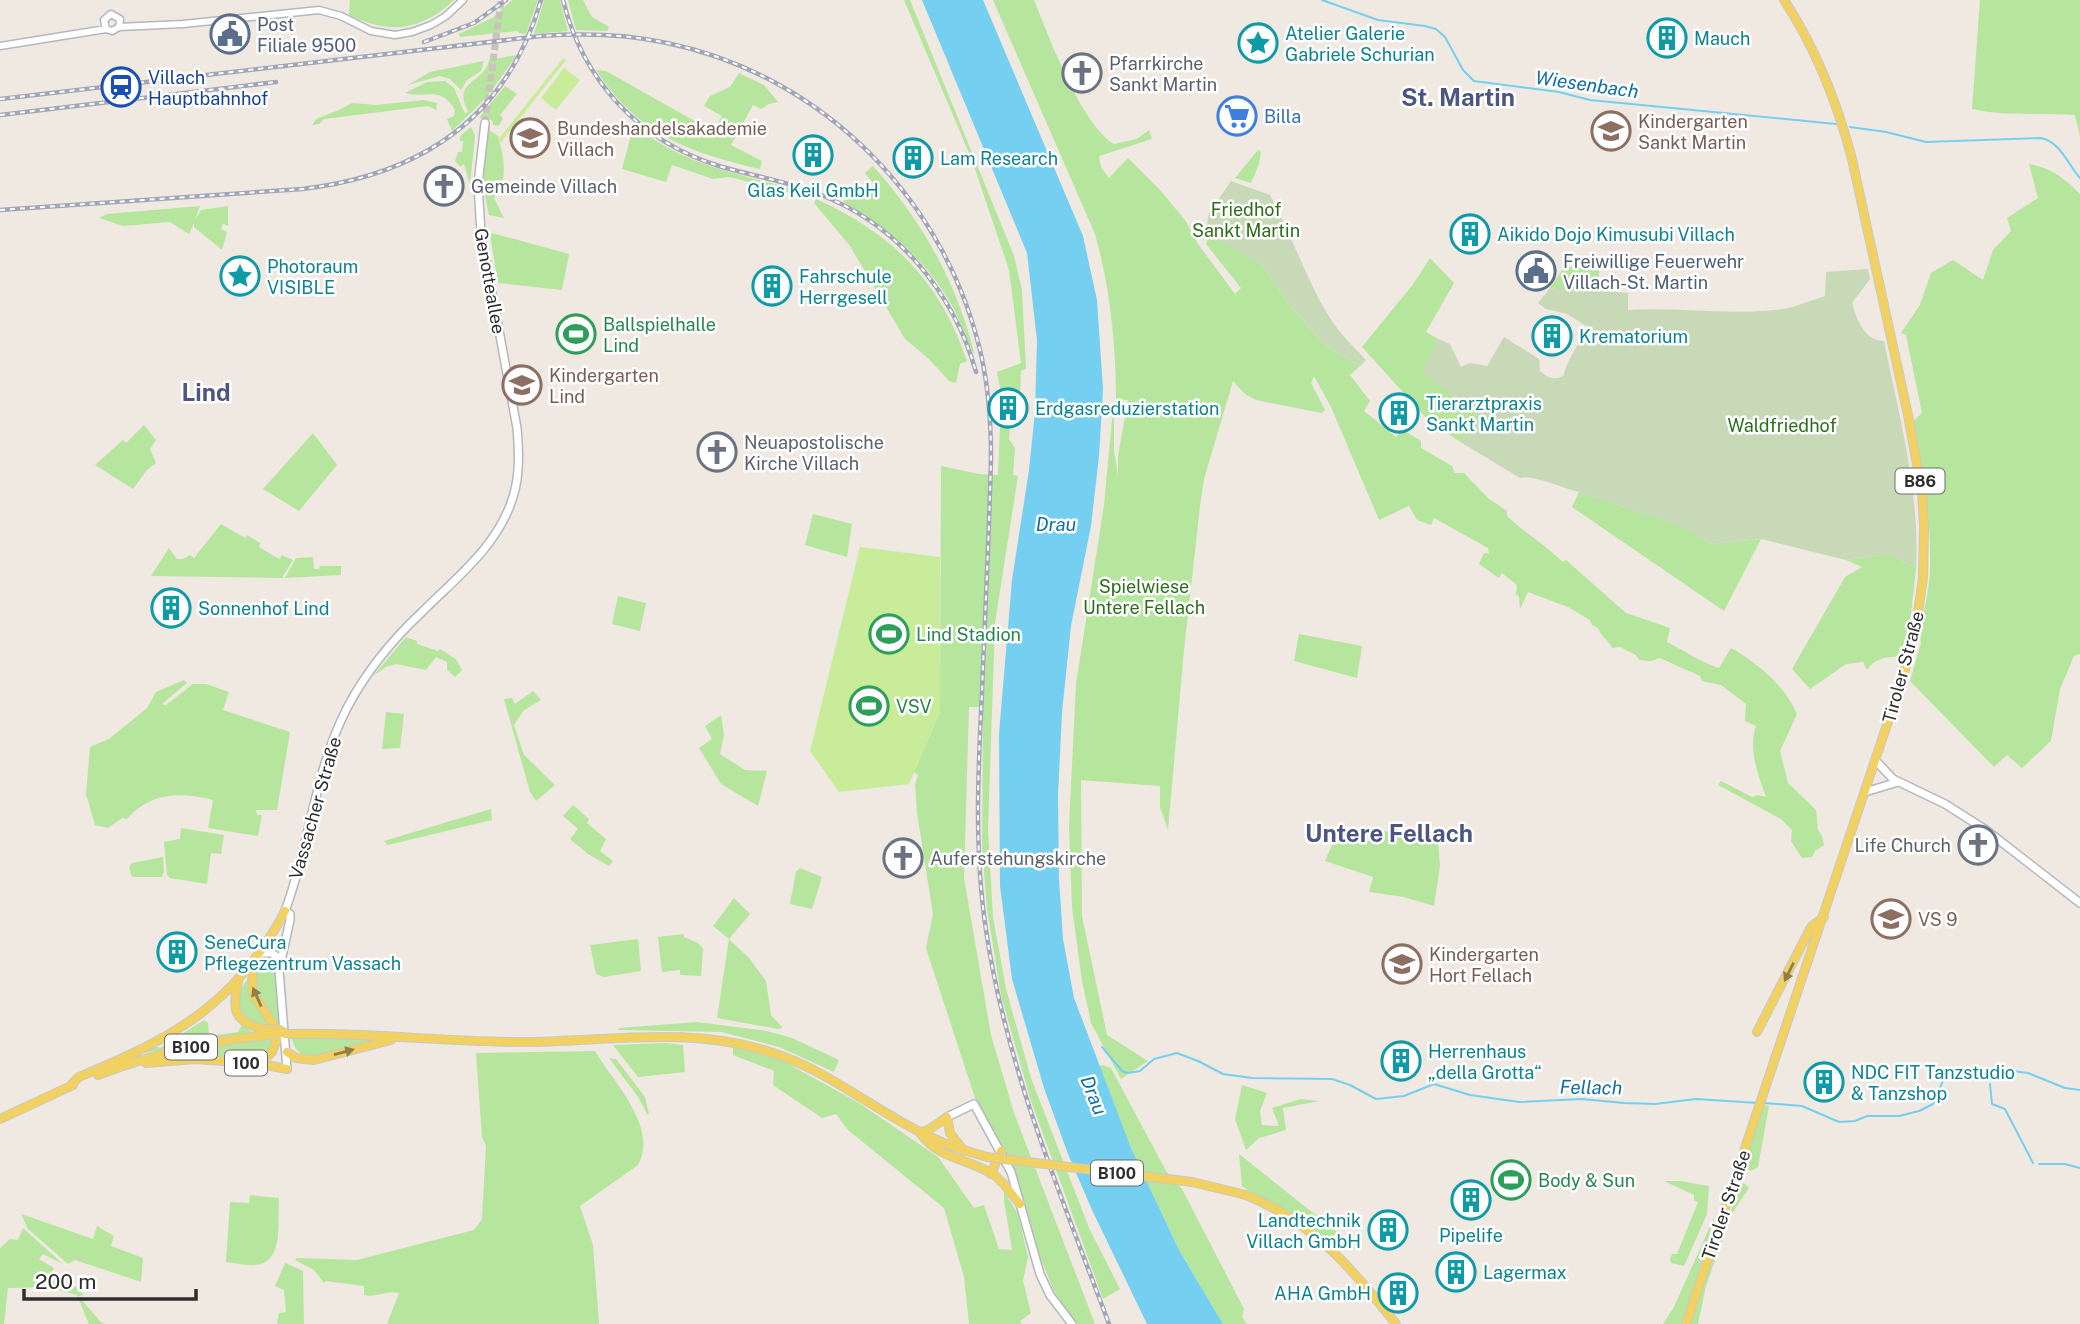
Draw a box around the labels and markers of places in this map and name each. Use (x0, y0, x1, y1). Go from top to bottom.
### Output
public building icon: Post Filiale 9500 (209, 13, 251, 55)
place label: Post Filiale 9500 (257, 14, 356, 56)
building icon: Mauch (1646, 17, 1688, 59)
place icon: Atelier Galerie Gabriele Schurian (1237, 22, 1279, 64)
place label: Atelier Galerie Gabriele Schurian (1285, 23, 1435, 65)
place label: Mauch (1694, 28, 1750, 49)
church icon: Pfarrkirche Sankt Martin (1061, 52, 1103, 94)
place label: Pfarrkirche Sankt Martin (1109, 53, 1217, 95)
station icon: Villach Hauptbahnhof (100, 66, 142, 108)
place label: Villach Hauptbahnhof (148, 67, 268, 109)
supermarket icon: Billa (1216, 95, 1258, 137)
place label: Billa (1264, 106, 1301, 127)
school or university icon: Kindergarten Sankt Martin (1590, 110, 1632, 152)
place label: Kindergarten Sankt Martin (1638, 111, 1748, 153)
school or university icon: Bundeshandelsakademie Villach (509, 117, 551, 159)
place label: Bundeshandelsakademie Villach (557, 118, 767, 160)
building icon: Glas Keil GmbH (792, 134, 834, 176)
building icon: Lam Research (892, 137, 934, 179)
place label: Lam Research (940, 148, 1058, 169)
church icon: Gemeinde Villach (423, 165, 465, 207)
place label: Gemeinde Villach (471, 176, 617, 197)
place label: Glas Keil GmbH (747, 180, 879, 201)
building icon: Aikido Dojo Kimusubi Villach (1449, 213, 1491, 255)
place label: Aikido Dojo Kimusubi Villach (1497, 224, 1735, 245)
public building icon: Freiwillige Feuerwehr Villach-St. Martin (1515, 250, 1557, 292)
place label: Freiwillige Feuerwehr Villach-St. Martin (1563, 251, 1744, 293)
place icon: Photoraum VISIBLE (219, 255, 261, 297)
place label: Photoraum VISIBLE (267, 256, 358, 298)
building icon: Fahrschule Herrgesell (751, 265, 793, 307)
place label: Fahrschule Herrgesell (799, 266, 892, 308)
sports icon: Ballspielhalle Lind (555, 313, 597, 355)
place label: Ballspielhalle Lind (603, 314, 716, 356)
building icon: Krematorium (1531, 315, 1573, 357)
place label: Krematorium (1579, 326, 1688, 347)
school or university icon: Kindergarten Lind (501, 364, 543, 406)
place label: Kindergarten Lind (549, 365, 659, 407)
building icon: Erdgasreduzierstation (987, 387, 1029, 429)
building icon: Tierarztpraxis Sankt Martin (1378, 392, 1420, 434)
place label: Tierarztpraxis Sankt Martin (1426, 393, 1542, 435)
place label: Erdgasreduzierstation (1035, 398, 1219, 419)
church icon: Neuapostolische Kirche Villach (696, 431, 738, 473)
place label: Neuapostolische Kirche Villach (744, 432, 884, 474)
building icon: Sonnenhof Lind (150, 587, 192, 629)
place label: Sonnenhof Lind (198, 598, 329, 619)
sports icon: Lind Stadion (868, 613, 910, 655)
place label: Lind Stadion (916, 624, 1021, 645)
sports icon: VSV (848, 685, 890, 727)
place label: VSV (896, 696, 932, 717)
church icon: Life Church (1957, 824, 1999, 866)
place label: Life Church (1854, 835, 1951, 856)
church icon: Auferstehungskirche (882, 837, 924, 879)
place label: Auferstehungskirche (930, 848, 1106, 869)
school or university icon: VS 9 (1870, 898, 1912, 940)
place label: VS 9 (1918, 909, 1958, 930)
building icon: SeneCura Pflegezentrum Vassach (156, 931, 198, 973)
place label: SeneCura Pflegezentrum Vassach (204, 932, 401, 974)
school or university icon: Kindergarten Hort Fellach (1381, 943, 1423, 985)
place label: Kindergarten Hort Fellach (1429, 944, 1539, 986)
building icon: Herrenhaus „della Grotta“ (1380, 1040, 1422, 1082)
place label: Herrenhaus „della Grotta“ (1428, 1041, 1542, 1083)
building icon: NDC FIT Tanzstudio & Tanzshop (1803, 1061, 1845, 1103)
place label: NDC FIT Tanzstudio & Tanzshop (1851, 1062, 2015, 1104)
sports icon: Body & Sun (1490, 1159, 1532, 1201)
place label: Body & Sun (1538, 1170, 1635, 1191)
building icon: Pipelife (1450, 1179, 1492, 1221)
building icon: Landtechnik Villach GmbH (1367, 1209, 1409, 1251)
place label: Landtechnik Villach GmbH (1246, 1210, 1361, 1252)
place label: Pipelife (1439, 1225, 1503, 1246)
building icon: Lagermax (1435, 1251, 1477, 1293)
place label: Lagermax (1483, 1262, 1567, 1283)
building icon: AHA GmbH (1377, 1272, 1419, 1314)
place label: AHA GmbH (1274, 1283, 1371, 1304)

